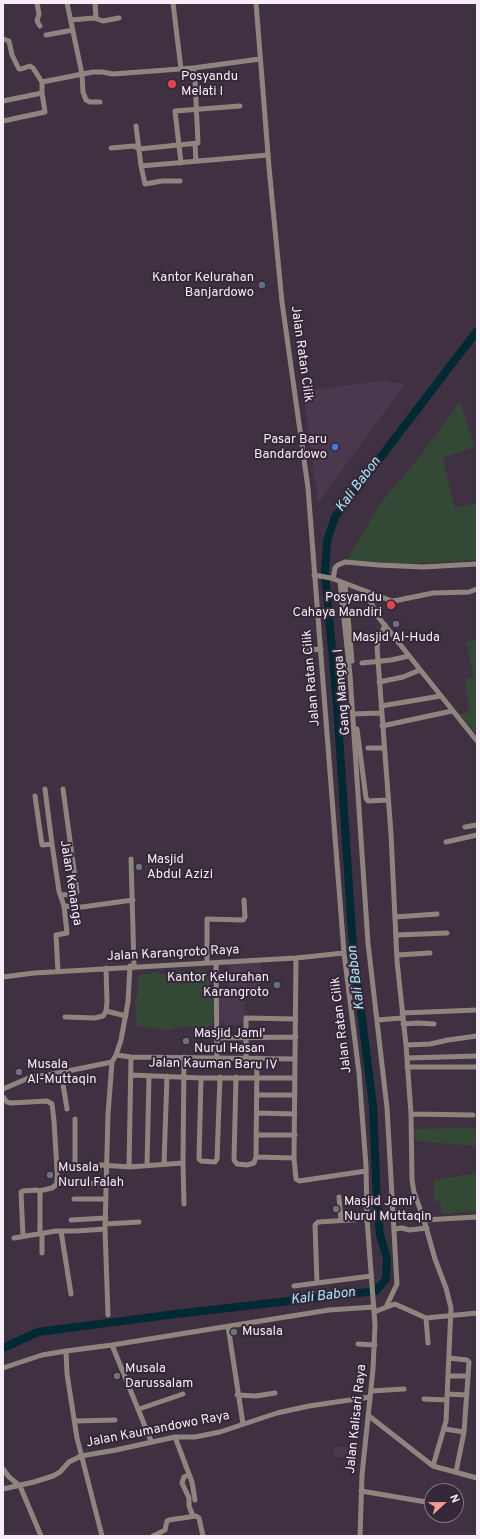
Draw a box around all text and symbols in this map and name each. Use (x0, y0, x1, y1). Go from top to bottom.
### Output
place label: Posyandu Melati I (181, 69, 238, 100)
marker: Posyandu Melati I (166, 78, 178, 90)
place label: Kantor Kelurahan Banjardowo (152, 270, 254, 301)
marker: Kantor Kelurahan Banjardowo (257, 280, 267, 290)
street label: Jalan Ratan Cilik (287, 305, 315, 403)
place label: Pasar Baru Bandardowo (254, 432, 327, 463)
marker: Pasar Baru Bandardowo (330, 442, 340, 452)
water label: Kali Babon (333, 454, 385, 516)
place label: Posyandu Cahaya Mandiri (293, 590, 382, 621)
marker: Posyandu Cahaya Mandiri (385, 599, 397, 611)
marker: Masjid Al-Huda (391, 619, 401, 629)
street label: Jalan Ratan Cilik (300, 629, 324, 727)
place label: Masjid Al-Huda (352, 630, 440, 646)
street label: Gang Mangga I (331, 648, 355, 736)
street label: Jalan Kenanga (56, 839, 84, 927)
place label: Masjid Abdul Azizi (147, 852, 213, 883)
marker: Masjid Abdul Azizi (134, 862, 144, 872)
street label: Jalan Karangroto Raya (106, 943, 240, 965)
water label: Kali Babon (345, 945, 369, 1011)
place label: Kantor Kelurahan Karangroto (167, 970, 269, 1001)
street label: Jalan Ratan Cilik (328, 976, 356, 1074)
marker: Kantor Kelurahan Karangroto (272, 980, 282, 990)
place label: Masjid Jami' Nurul Hasan (194, 1026, 265, 1057)
marker: Masjid Jami' Nurul Hasan (181, 1036, 191, 1046)
street label: Jalan Kauman Baru IV (148, 1056, 278, 1074)
place label: Musala Al-Muttaqin (27, 1057, 97, 1088)
marker: Musala Al-Muttaqin (14, 1067, 24, 1077)
place label: Musala Nurul Falah (58, 1160, 124, 1191)
marker: Musala Nurul Falah (45, 1170, 55, 1180)
place label: Masjid Jami' Nurul Muttaqin (344, 1194, 432, 1225)
marker: Masjid Jami' Nurul Muttaqin (331, 1204, 341, 1214)
water label: Kali Babon (290, 1285, 356, 1309)
place label: Musala (242, 1324, 283, 1340)
marker: Musala (229, 1327, 239, 1337)
place label: Musala Darussalam (125, 1361, 193, 1392)
street label: Jalan Kalisari Raya (344, 1364, 370, 1474)
marker: Musala Darussalam (112, 1371, 122, 1381)
street label: Jalan Kaumandowo Raya (85, 1408, 231, 1452)
north arrow (424, 1483, 464, 1523)
text: N (446, 1493, 462, 1505)

